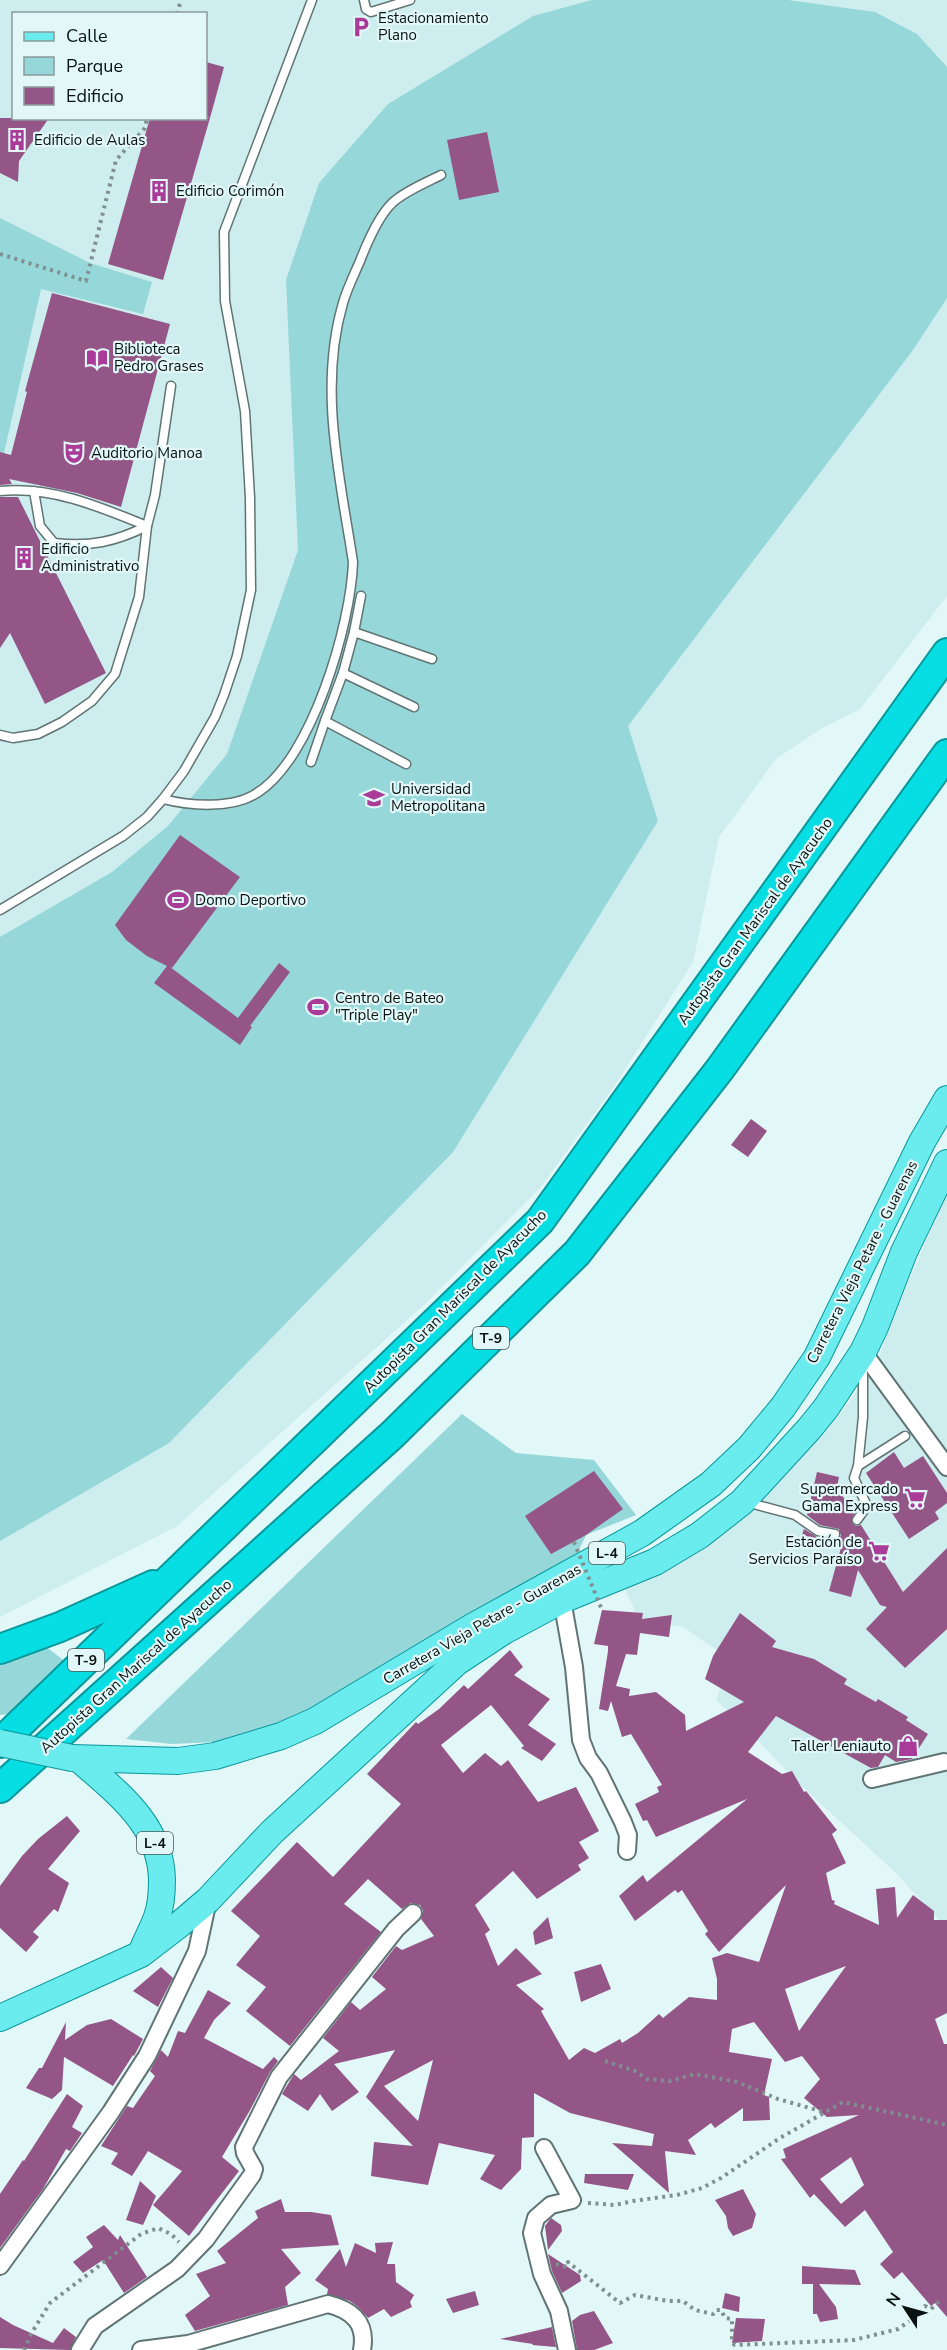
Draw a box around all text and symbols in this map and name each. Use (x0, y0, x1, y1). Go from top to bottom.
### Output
place label: Estacionamiento Plano (378, 8, 489, 45)
legend (12, 12, 207, 120)
parking icon: Estacionamiento Plano (349, 15, 373, 39)
text: Calle (66, 24, 108, 48)
text: Parque (66, 54, 123, 78)
text: Edificio (66, 84, 124, 108)
building icon: Edificio de Aulas (5, 128, 29, 152)
place label: Edificio de Aulas (34, 130, 145, 150)
building icon: Edificio Corimón (147, 179, 171, 203)
place label: Edificio Corimón (176, 181, 284, 201)
place label: Biblioteca Pedro Grases (114, 339, 204, 376)
library icon: Biblioteca Pedro Grases (85, 346, 109, 370)
theatre icon: Auditorio Manoa (62, 441, 86, 465)
place label: Auditorio Manoa (91, 443, 203, 463)
place label: Edificio Administrativo (41, 539, 139, 576)
building icon: Edificio Administrativo (12, 546, 36, 570)
place label: Universidad Metropolitana (391, 779, 485, 816)
school or university icon: Universidad Metropolitana (362, 786, 386, 810)
street label: Autopista Gran Mariscal de Ayacucho (673, 813, 837, 1029)
sports icon: Domo Deportivo (166, 888, 190, 912)
place label: Domo Deportivo (195, 890, 306, 910)
place label: Centro de Bateo "Triple Play" (335, 988, 444, 1025)
sports icon: Centro de Bateo "Triple Play" (306, 995, 330, 1019)
street label: Carretera Vieja Petare - Guarenas (802, 1157, 922, 1367)
street label: Autopista Gran Mariscal de Ayacucho (359, 1205, 551, 1397)
road number: T-9 (473, 1327, 509, 1349)
place label: Supermercado Gama Express (800, 1479, 898, 1516)
supermarket icon: Supermercado Gama Express (903, 1486, 927, 1510)
place label: Estación de Servicios Paraíso (749, 1532, 862, 1569)
supermarket icon: Estación de Servicios Paraíso (867, 1539, 891, 1563)
road number: L-4 (589, 1542, 625, 1564)
street label: Carretera Vieja Petare - Guarenas (379, 1559, 585, 1689)
street label: Autopista Gran Mariscal de Ayacucho (36, 1574, 236, 1758)
road number: T-9 (68, 1649, 104, 1671)
shop icon: Taller Leniauto (896, 1734, 920, 1758)
place label: Taller Leniauto (791, 1736, 891, 1756)
road number: L-4 (137, 1832, 173, 1854)
north arrow (875, 2278, 935, 2338)
text: N (881, 2288, 906, 2311)

